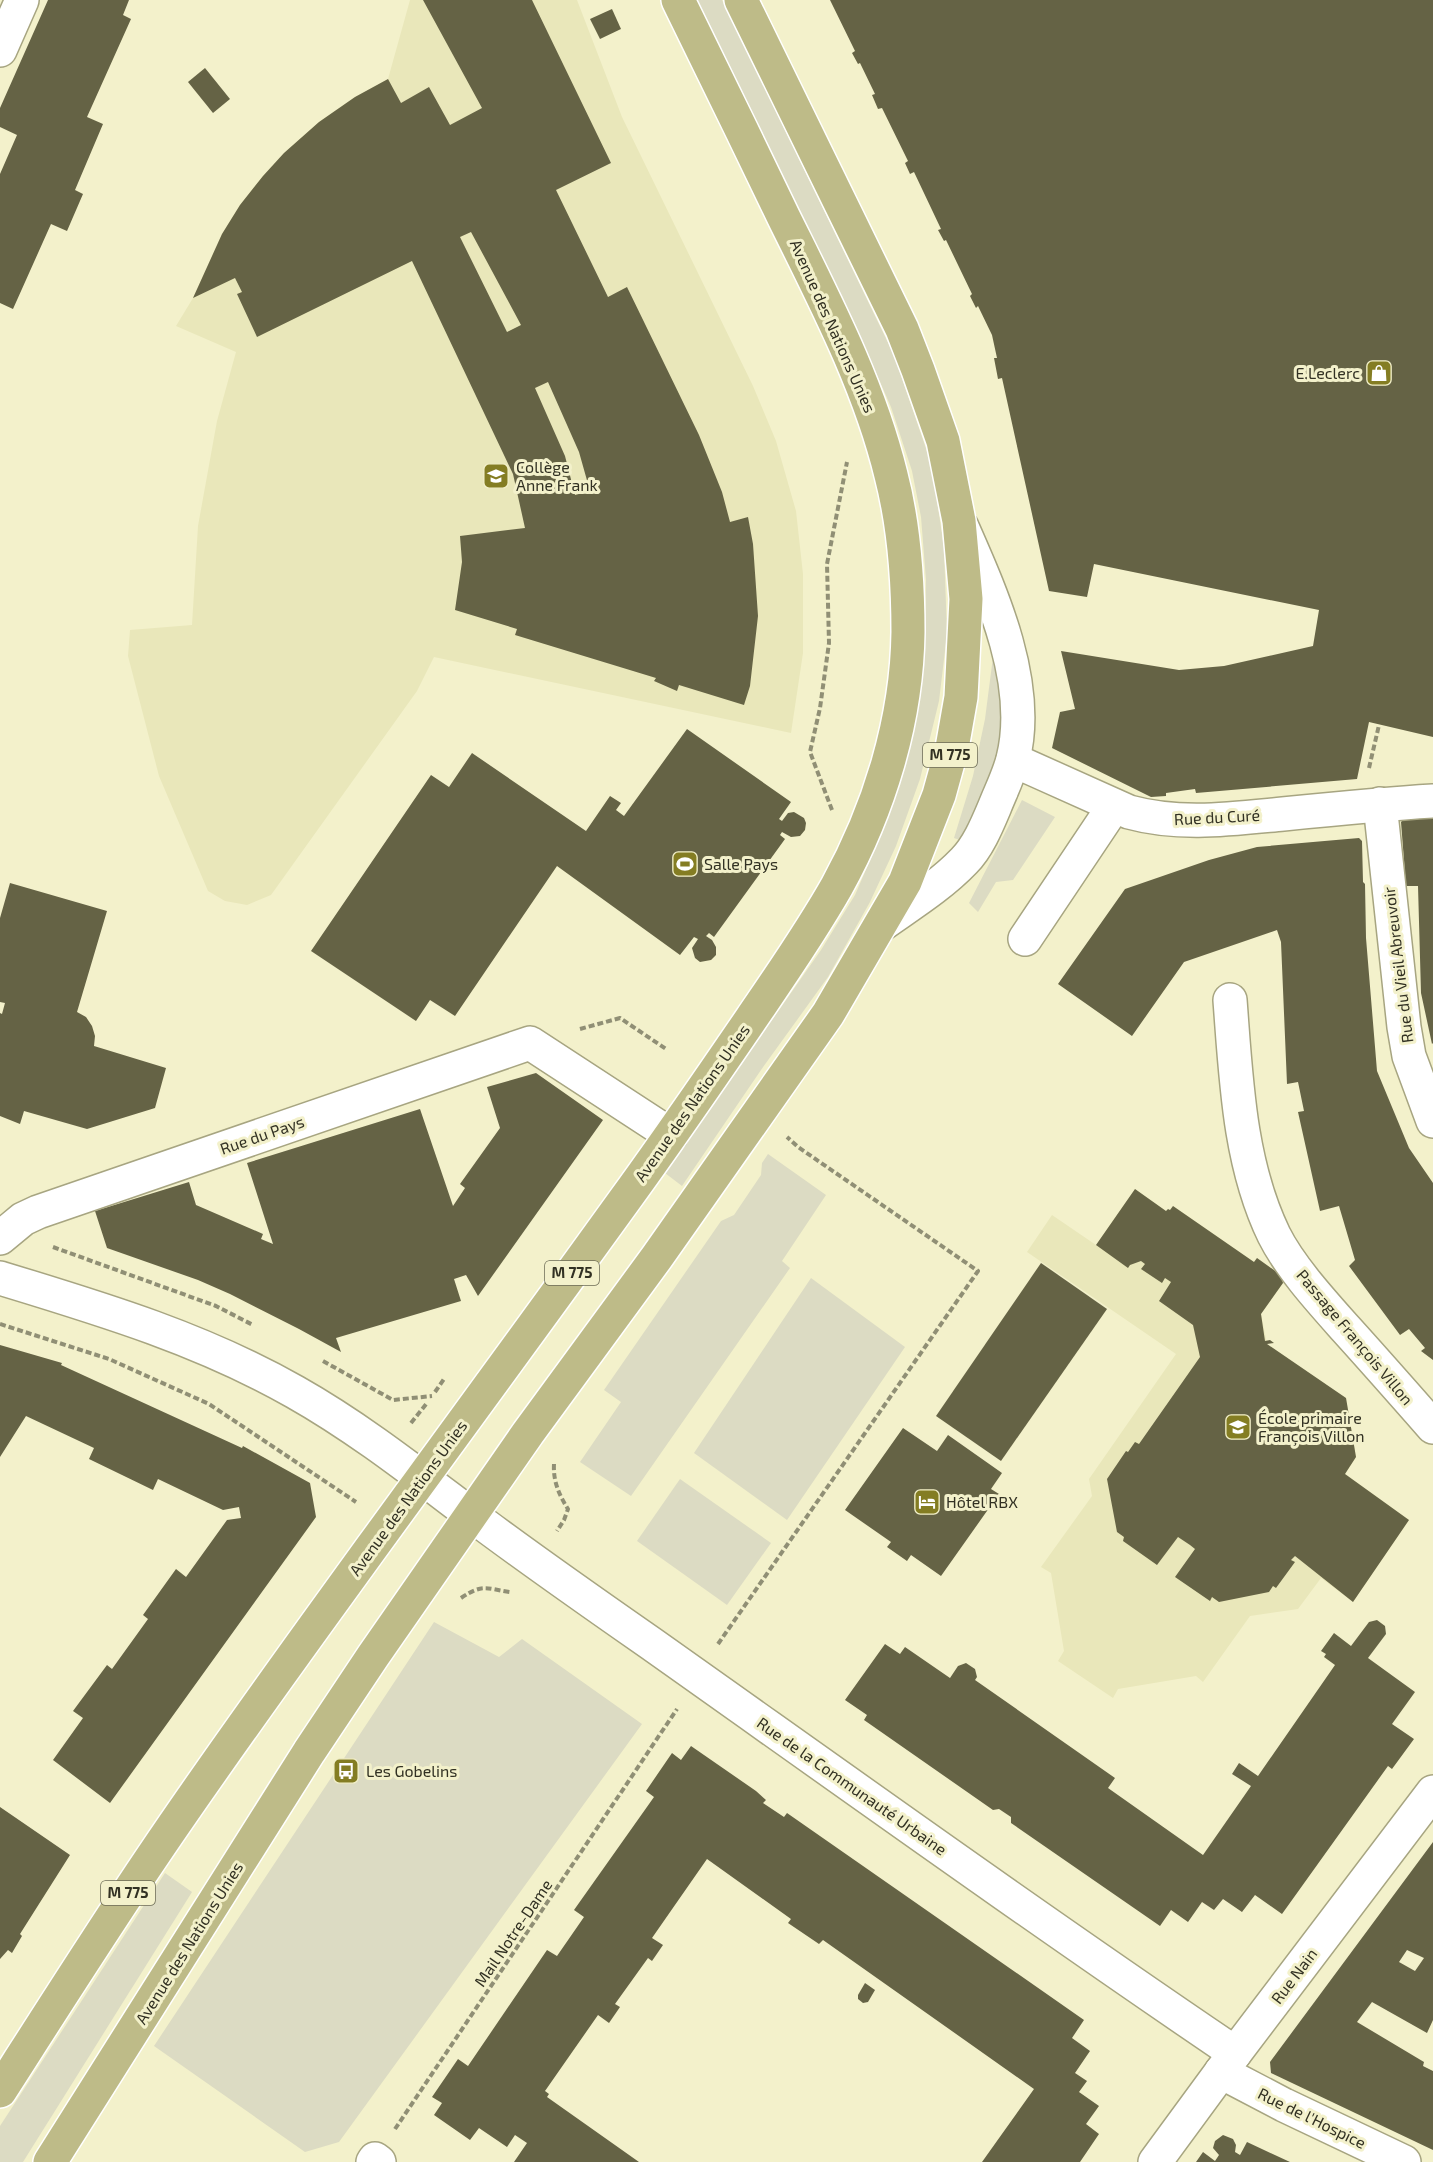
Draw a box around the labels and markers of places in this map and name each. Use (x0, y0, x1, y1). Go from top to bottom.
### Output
shop icon: E.Leclerc (1364, 358, 1394, 388)
place label: E.Leclerc (1295, 363, 1360, 382)
place label: Collège Anne Frank (516, 457, 598, 494)
school or university icon: Collège Anne Frank (481, 461, 511, 491)
sports icon: Salle Pays (670, 849, 700, 879)
place label: Salle Pays (704, 854, 778, 873)
place label: École primaire François Villon (1258, 1408, 1365, 1446)
school or university icon: École primaire François Villon (1223, 1412, 1253, 1442)
hotel icon: Hôtel RBX (912, 1487, 942, 1517)
place label: Hôtel RBX (946, 1492, 1018, 1511)
bus stop icon: Les Gobelins (331, 1756, 361, 1786)
place label: Les Gobelins (366, 1761, 457, 1780)

